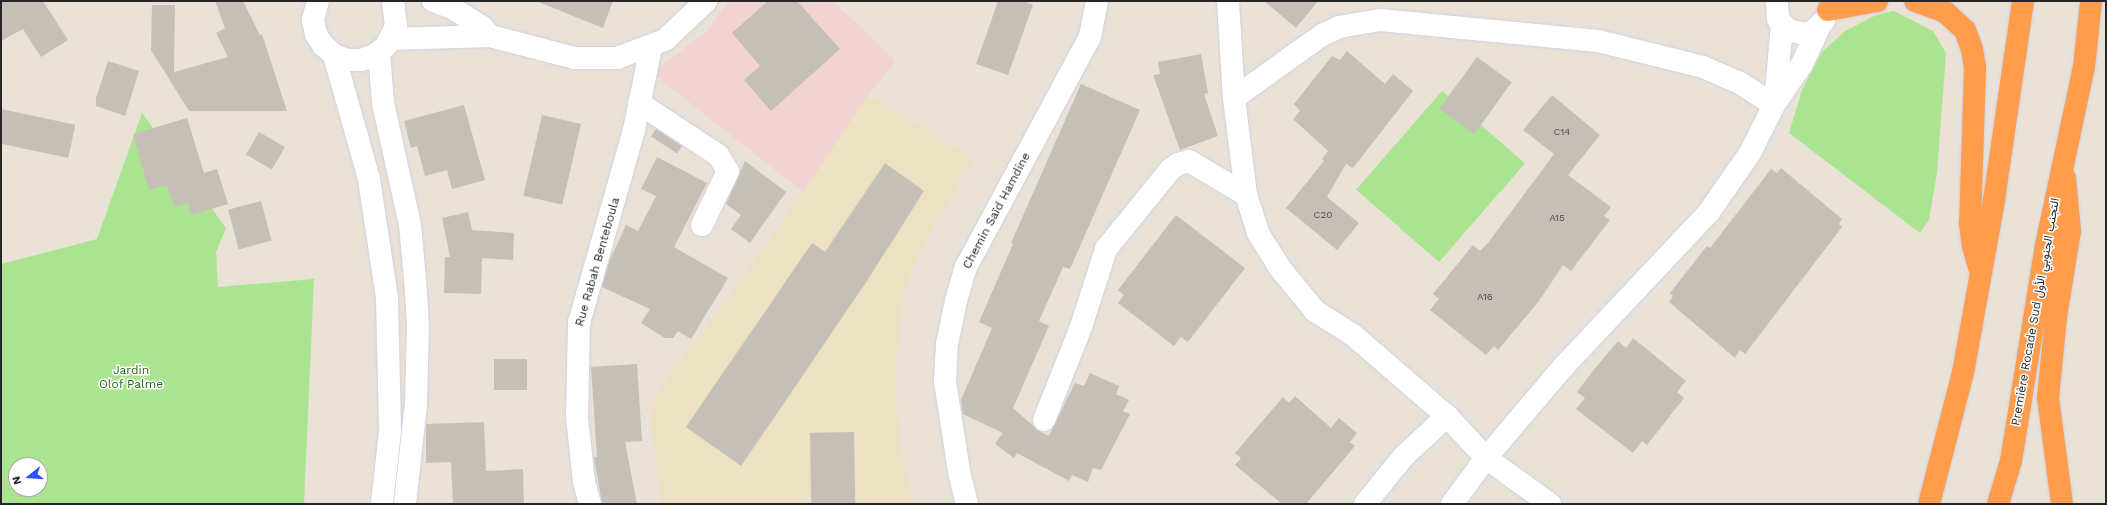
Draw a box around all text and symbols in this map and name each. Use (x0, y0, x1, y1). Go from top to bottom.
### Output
house number: C14 (1554, 126, 1570, 138)
street label: Chemin Saïd Hamdine (960, 150, 1034, 272)
street label: Rue Rabah Benteboula (573, 196, 623, 328)
street label: Première Rocade Sud التجنب الجنوبي الأول (2009, 197, 2063, 427)
house number: C20 (1314, 209, 1332, 221)
house number: A15 (1549, 212, 1565, 224)
house number: A16 (1477, 291, 1493, 303)
park label: Jardin Olof Palme (99, 364, 163, 392)
north arrow (8, 457, 48, 497)
text: N (10, 475, 24, 486)

